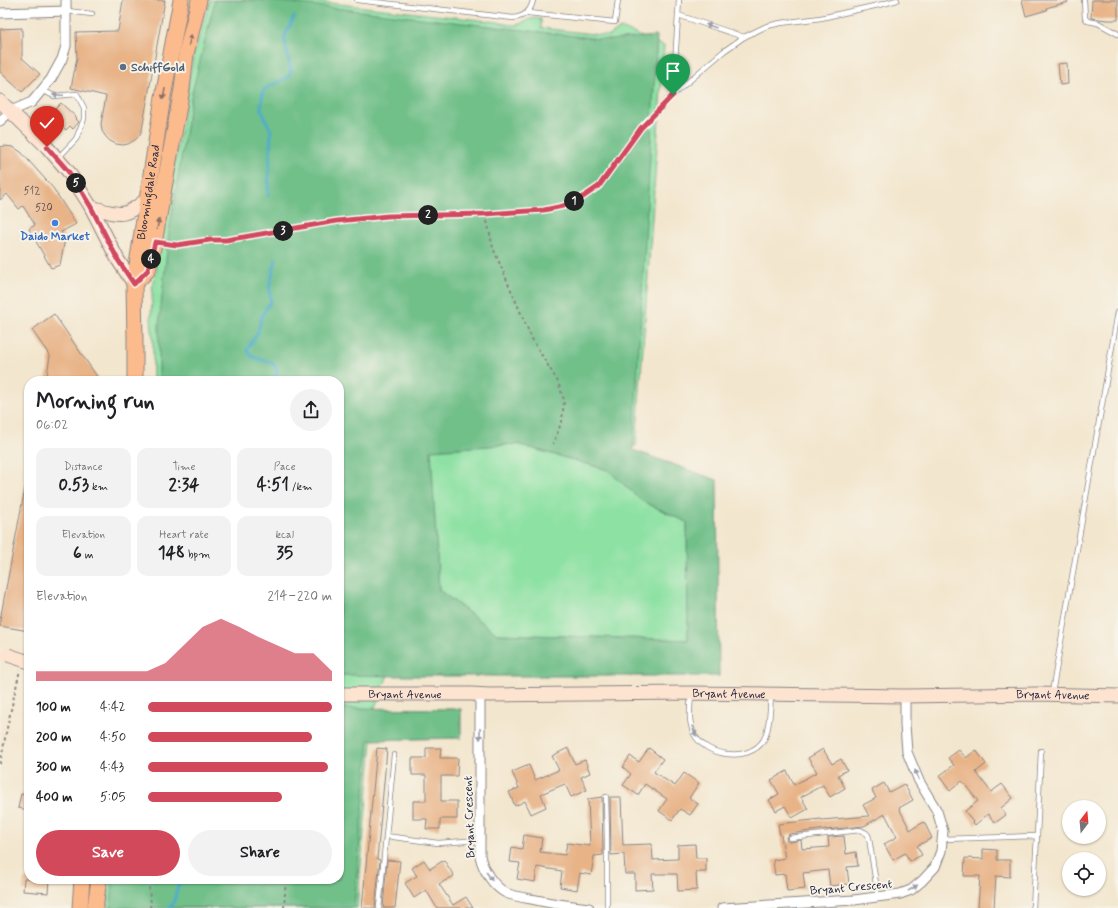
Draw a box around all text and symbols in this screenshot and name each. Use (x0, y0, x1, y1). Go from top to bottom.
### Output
one-way arrow (705, 23, 717, 29)
one-way arrow (187, 34, 193, 46)
pin (656, 54, 690, 95)
place label: SchiffGold (131, 60, 185, 76)
icon: arrive (662, 60, 684, 82)
marker: SchiffGold (118, 62, 128, 72)
one-way arrow (161, 88, 167, 100)
one-way arrow (52, 91, 64, 98)
pin (30, 106, 64, 147)
icon: check (36, 112, 58, 134)
street label: Bloomingdale Road (134, 144, 165, 241)
pin: 5 (66, 173, 86, 193)
text: 5 (73, 176, 79, 190)
house number: 512 (24, 185, 40, 198)
pin: 1 (564, 191, 584, 211)
text: 1 (572, 194, 576, 208)
house number: 520 (35, 202, 53, 215)
pin: 2 (418, 205, 438, 225)
text: 2 (425, 208, 431, 222)
marker: Daido Market (50, 218, 60, 228)
one-way arrow (155, 218, 161, 230)
pin: 3 (273, 221, 293, 241)
text: 3 (281, 224, 285, 238)
place label: Daido Market (20, 229, 90, 245)
pin: 4 (141, 249, 161, 269)
text: 4 (148, 252, 154, 266)
text: Morning run (36, 388, 155, 416)
button: share (290, 389, 332, 431)
text: 06:02 (36, 417, 68, 434)
text: Distance (64, 460, 103, 474)
text: Time (172, 460, 196, 474)
text: Pace (274, 460, 296, 474)
text: 0.53 (59, 474, 89, 496)
text: 2:34 (169, 474, 199, 496)
text: 4:51 (257, 474, 289, 496)
text: km (89, 480, 108, 494)
text: /km (289, 480, 313, 494)
text: Elevation (62, 528, 105, 542)
text: Heart rate (159, 528, 209, 542)
text: kcal (275, 528, 294, 542)
text: 6 (73, 542, 82, 564)
text: 148 (158, 542, 185, 564)
text: 35 (276, 542, 293, 564)
text: m (82, 548, 94, 562)
text: bpm (185, 548, 210, 562)
text: Elevation (36, 588, 87, 605)
text: 214–220 m (267, 588, 332, 605)
street label: Bryant Avenue (692, 686, 766, 703)
street label: Bryant Avenue (368, 687, 442, 703)
street label: Bryant Avenue (1016, 687, 1090, 704)
text: 100 m (36, 699, 71, 716)
text: 4:42 (100, 699, 125, 716)
one-way arrow (690, 725, 697, 737)
one-way arrow (477, 728, 483, 741)
text: 200 m (36, 729, 71, 746)
text: 4:50 (100, 729, 126, 746)
text: 300 m (36, 759, 71, 776)
text: 4:43 (100, 759, 124, 776)
one-way arrow (914, 770, 920, 781)
street label: Bryant Crescent (461, 775, 479, 858)
text: 400 m (36, 789, 73, 806)
text: 5:05 (100, 789, 125, 806)
north arrow (1062, 800, 1106, 844)
map controls (1062, 800, 1106, 896)
button: Save (36, 830, 180, 876)
button: Share (188, 830, 332, 876)
button: locate (1062, 852, 1106, 896)
one-way arrow (485, 871, 493, 881)
street label: Bryant Crescent (809, 876, 893, 900)
one-way arrow (907, 884, 918, 891)

